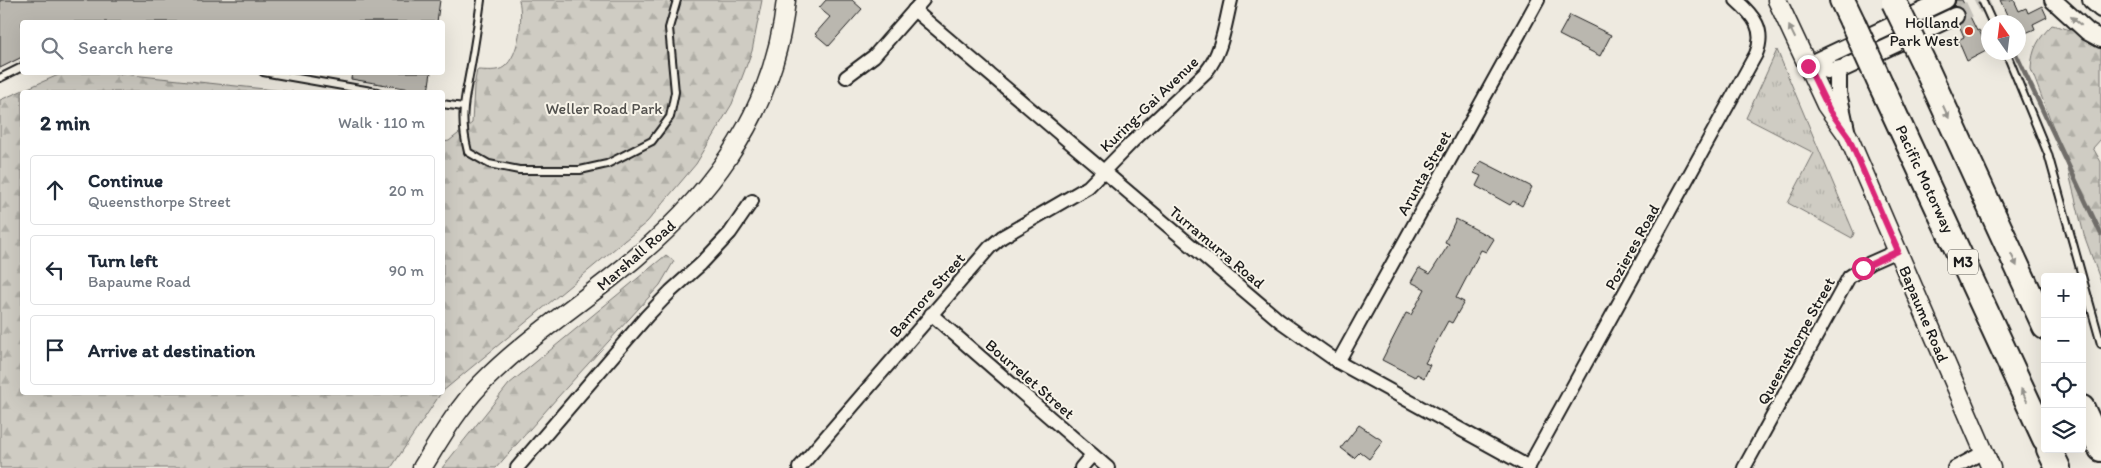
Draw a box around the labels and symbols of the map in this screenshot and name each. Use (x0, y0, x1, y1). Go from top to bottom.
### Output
place label: Holland Park West (1889, 13, 1959, 50)
north arrow (1981, 15, 2026, 60)
one-way arrow (2070, 16, 2082, 27)
one-way arrow (1788, 25, 1796, 39)
marker: Holland Park West (1963, 25, 1975, 37)
street label: Kuring-Gai Avenue (1096, 52, 1202, 156)
route end (1797, 55, 1820, 78)
park label: Weller Road Park (545, 99, 663, 118)
one-way arrow (1943, 105, 1951, 119)
street label: Pacific Motorway (1892, 122, 1959, 237)
street label: Arunta Street (1393, 127, 1455, 219)
street label: Pozieres Road (1601, 201, 1663, 293)
street label: Turramurra Road (1166, 202, 1269, 293)
street label: Marshall Road (593, 215, 680, 294)
street label: Barmore Street (885, 249, 969, 341)
road number: M3 (1948, 250, 1978, 274)
one-way arrow (2010, 253, 2018, 267)
route start (1852, 257, 1875, 280)
street label: Bapaume Road (1895, 263, 1953, 365)
street label: Queensthorpe Street (1753, 274, 1839, 408)
street label: Bourrelet Street (982, 335, 1078, 423)
one-way arrow (2020, 388, 2028, 402)

